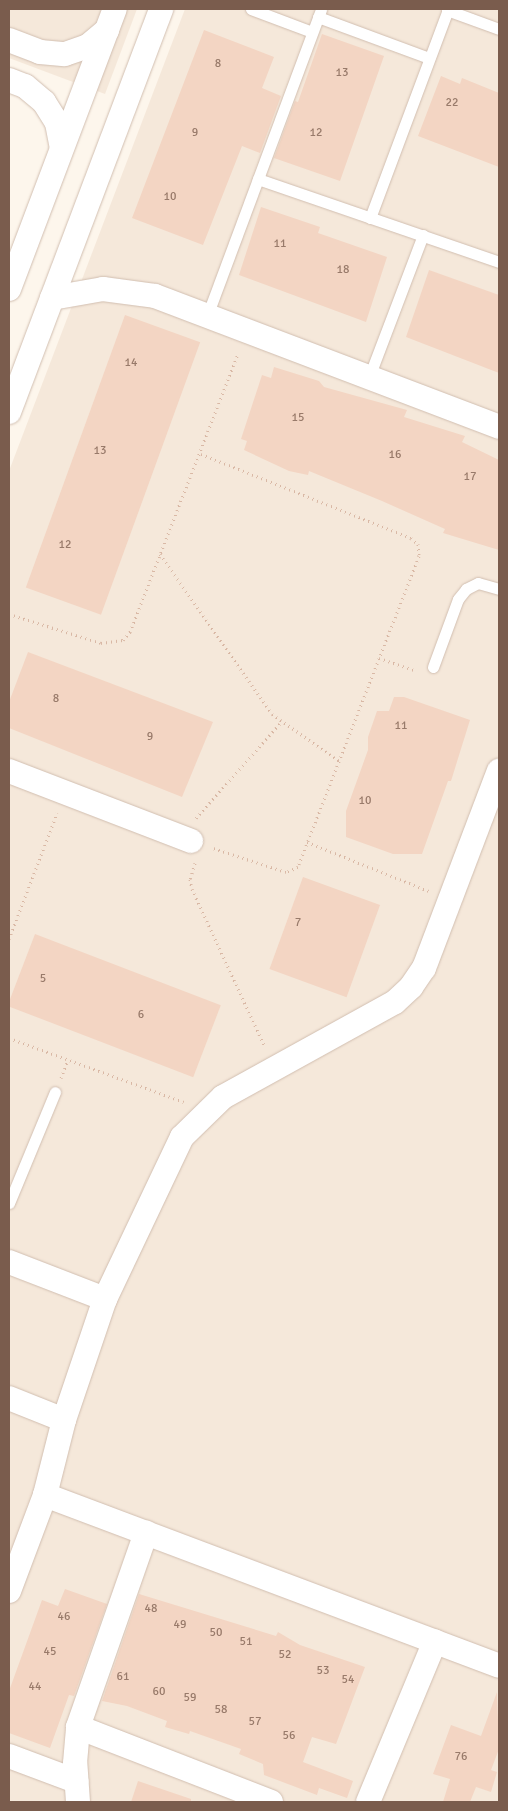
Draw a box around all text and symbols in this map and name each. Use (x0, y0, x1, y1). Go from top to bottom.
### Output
house number: 8 (215, 57, 221, 71)
house number: 13 (336, 66, 348, 80)
house number: 22 (446, 96, 458, 110)
house number: 9 (192, 126, 198, 140)
house number: 12 (310, 126, 322, 140)
house number: 10 (164, 190, 176, 204)
house number: 11 (274, 237, 286, 251)
house number: 18 (337, 263, 349, 277)
house number: 14 (125, 356, 137, 370)
house number: 15 (292, 411, 304, 425)
house number: 13 (94, 444, 106, 458)
house number: 16 (389, 448, 401, 462)
house number: 17 (464, 470, 476, 484)
house number: 12 (59, 538, 71, 552)
house number: 8 (53, 692, 59, 706)
house number: 11 (395, 719, 407, 733)
house number: 9 (147, 730, 153, 744)
house number: 10 (359, 794, 371, 808)
house number: 7 (295, 916, 301, 930)
house number: 5 (40, 972, 46, 986)
house number: 6 (138, 1008, 144, 1022)
house number: 48 (145, 1602, 157, 1616)
house number: 46 (58, 1610, 70, 1624)
house number: 49 (174, 1618, 186, 1632)
house number: 50 (210, 1626, 222, 1640)
house number: 51 (240, 1635, 252, 1649)
house number: 45 (44, 1645, 56, 1659)
house number: 52 (279, 1648, 291, 1662)
house number: 53 (317, 1664, 329, 1678)
house number: 61 (117, 1670, 129, 1684)
house number: 54 (342, 1673, 354, 1687)
house number: 44 (29, 1680, 41, 1694)
house number: 60 (153, 1685, 165, 1699)
house number: 59 (184, 1691, 196, 1705)
house number: 58 (215, 1703, 227, 1717)
house number: 57 (249, 1715, 261, 1729)
house number: 56 (283, 1729, 295, 1743)
house number: 76 (455, 1750, 467, 1764)

